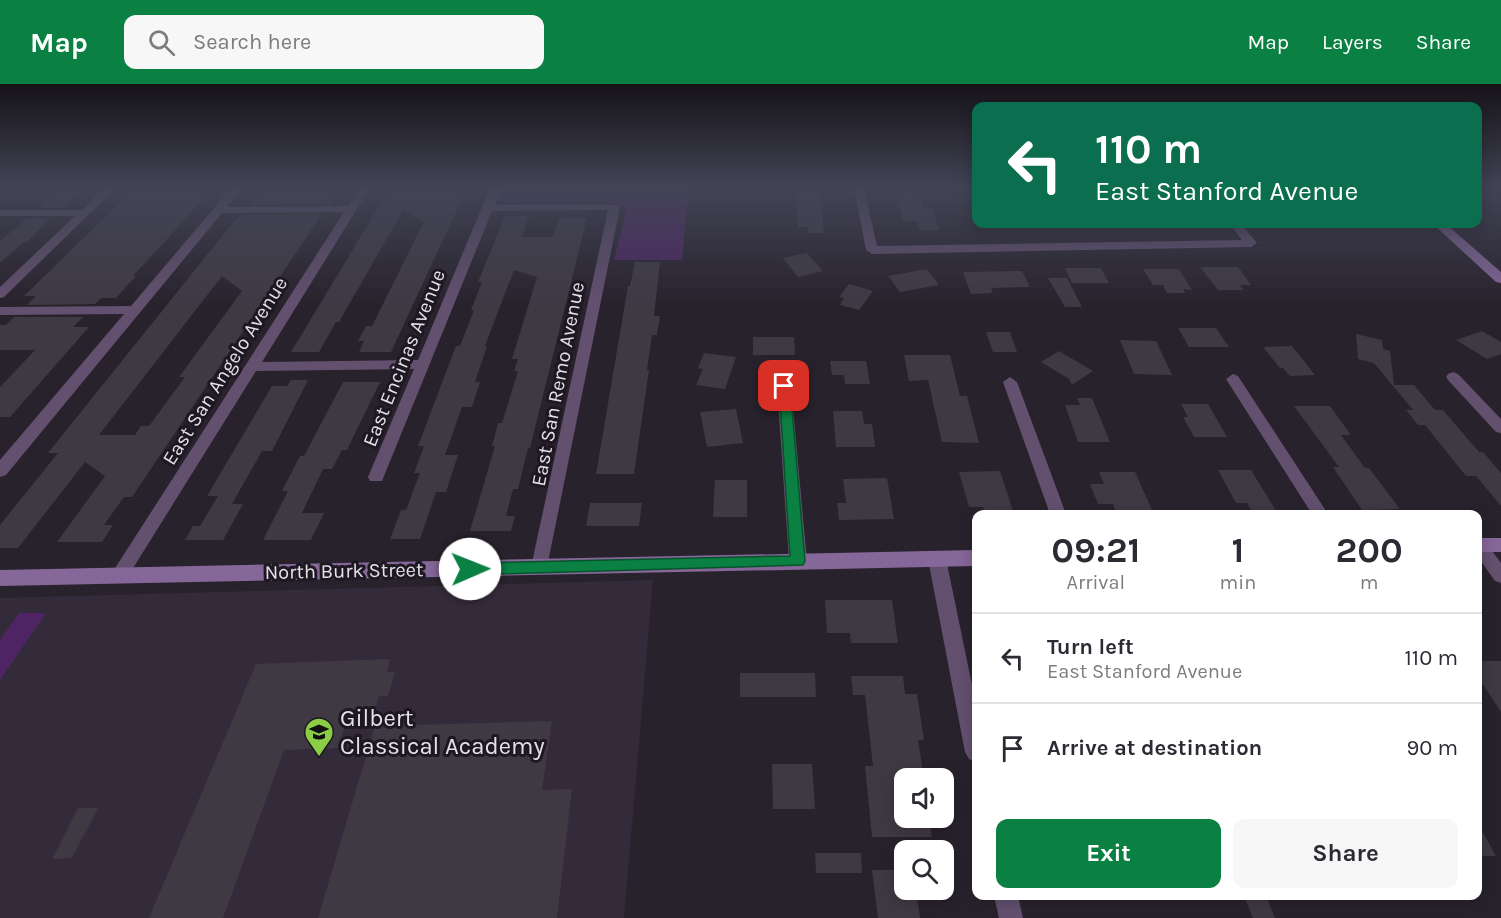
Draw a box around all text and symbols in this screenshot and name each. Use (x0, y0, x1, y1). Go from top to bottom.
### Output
search box (124, 15, 544, 69)
text: Map (30, 26, 88, 59)
icon: search (145, 26, 178, 59)
text: Search here (193, 29, 311, 55)
text: Map (1247, 30, 1289, 54)
text: Layers (1322, 30, 1383, 54)
text: Share (1416, 30, 1471, 54)
text: 110 m (1095, 124, 1202, 174)
icon: left (996, 126, 1074, 204)
text: East Stanford Avenue (1095, 175, 1358, 207)
street label: East Encinas Avenue (358, 266, 450, 450)
street label: East San Angelo Avenue (158, 273, 292, 469)
street label: East San Remo Avenue (527, 280, 589, 488)
pin (758, 360, 809, 411)
icon: arrive (767, 369, 800, 402)
text: 09:21 (1051, 529, 1140, 571)
text: 1 (1231, 529, 1244, 571)
text: 200 (1335, 529, 1403, 571)
position arrow (438, 537, 502, 601)
street label: North Burk Street (264, 558, 424, 584)
text: Arrival (1066, 571, 1125, 594)
text: min (1219, 571, 1256, 594)
text: m (1360, 571, 1378, 594)
text: Turn left (1047, 634, 1134, 660)
icon: left (996, 642, 1029, 675)
text: 110 m (1405, 645, 1458, 671)
text: East Stanford Avenue (1047, 660, 1242, 683)
place label: Gilbert Classical Academy (340, 704, 545, 760)
school or university icon: Gilbert Classical Academy (303, 716, 335, 758)
icon: arrive (996, 732, 1029, 765)
text: Arrive at destination (1047, 735, 1262, 761)
text: 90 m (1406, 735, 1458, 761)
map controls (894, 768, 954, 900)
button: sound (894, 768, 954, 828)
button: Exit (996, 819, 1221, 888)
button: Share (1233, 819, 1458, 888)
button: search (894, 840, 954, 900)

